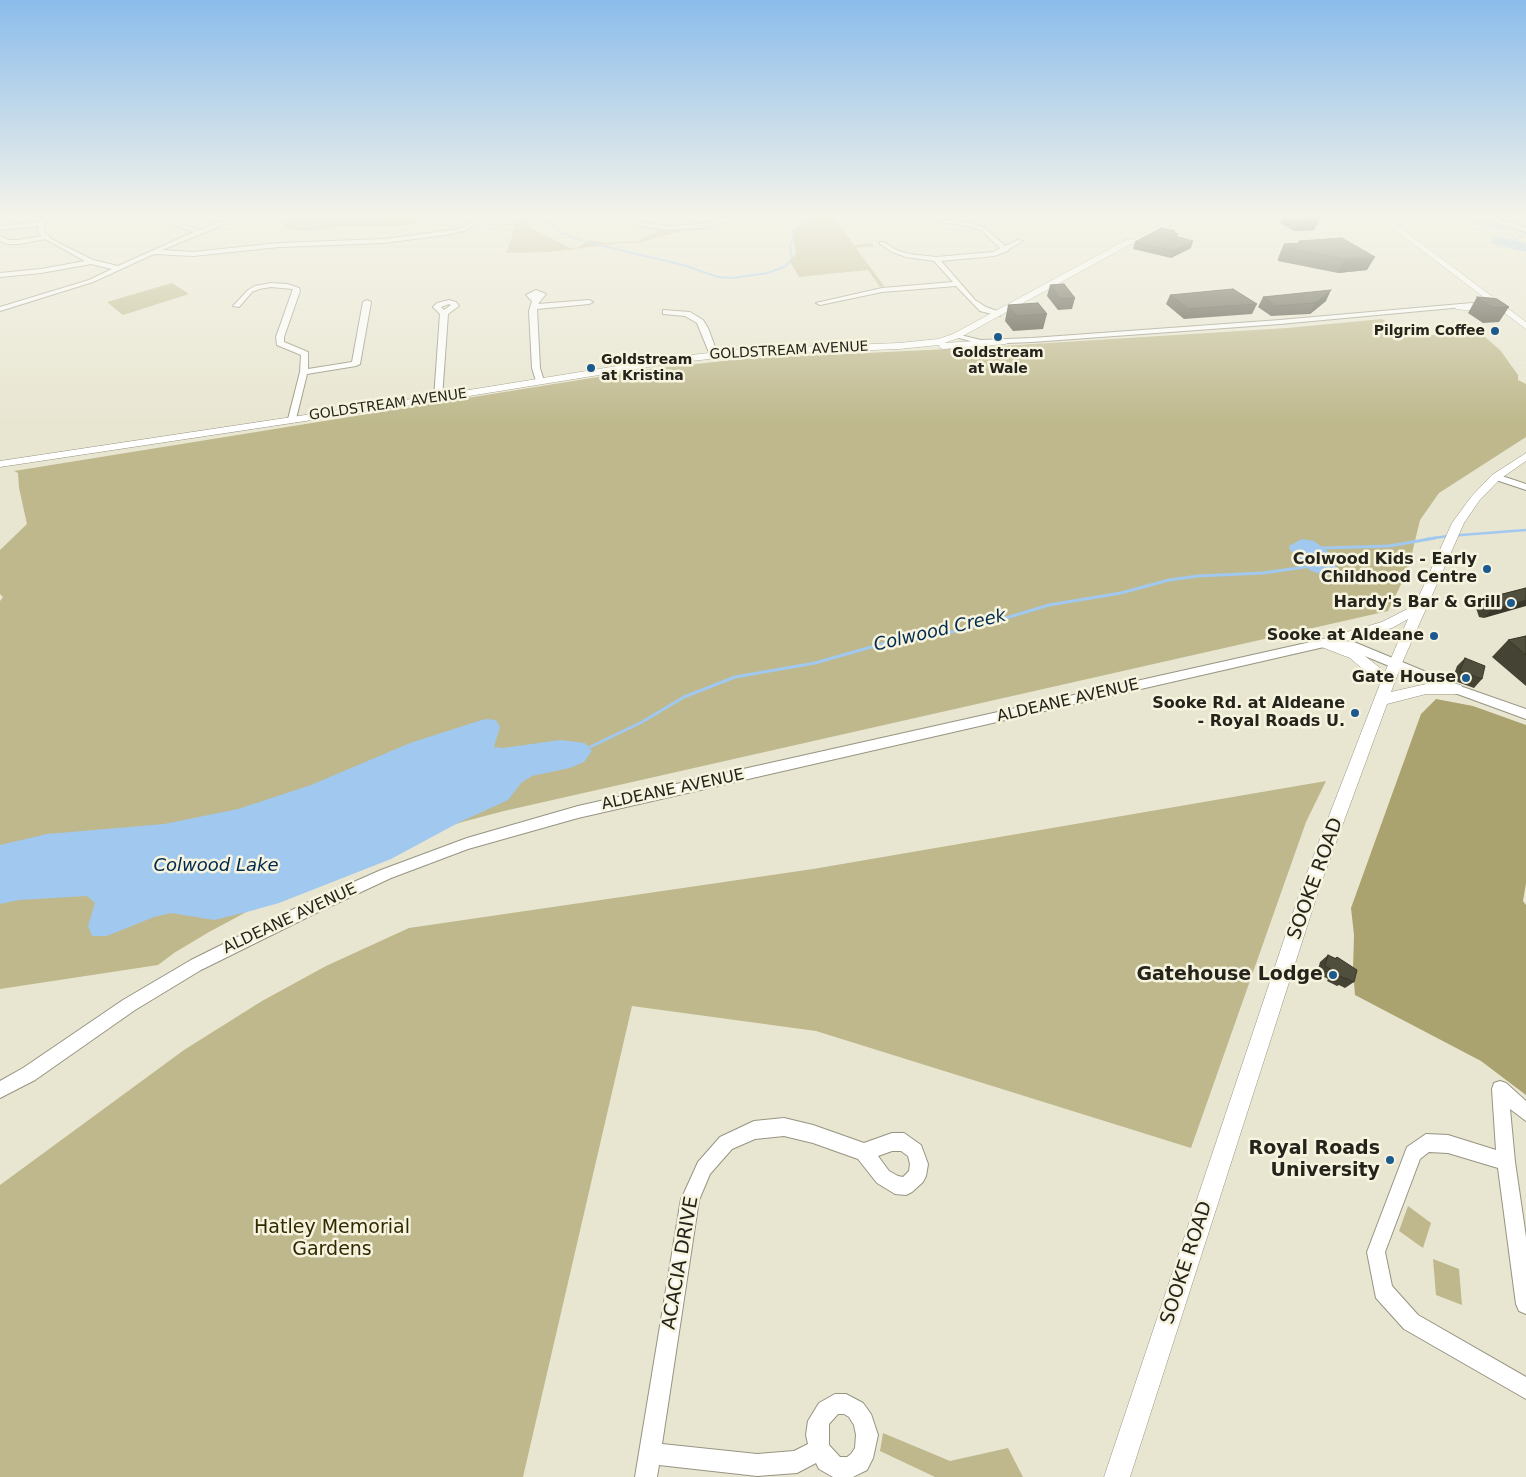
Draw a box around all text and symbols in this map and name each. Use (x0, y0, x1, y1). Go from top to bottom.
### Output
place label: Pilgrim Coffee (1374, 323, 1485, 339)
marker: Pilgrim Coffee (1489, 325, 1501, 337)
marker: Goldstream at Wale (992, 331, 1004, 343)
street label: GOLDSTREAM AVENUE (709, 338, 869, 364)
place label: Goldstream at Wale (952, 345, 1044, 378)
place label: Goldstream at Kristina (601, 352, 692, 384)
marker: Goldstream at Kristina (585, 362, 597, 374)
street label: GOLDSTREAM AVENUE (308, 386, 468, 424)
place label: Colwood Kids - Early Childhood Centre (1293, 550, 1477, 588)
marker: Colwood Kids - Early Childhood Centre (1481, 563, 1493, 575)
place label: Hardy's Bar & Grill (1334, 593, 1501, 613)
marker: Hardy's Bar & Grill (1505, 597, 1517, 609)
water label: Colwood Creek (872, 605, 1008, 657)
place label: Sooke at Aldeane (1267, 626, 1424, 646)
marker: Sooke at Aldeane (1428, 630, 1440, 642)
place label: Gate House (1352, 668, 1456, 688)
marker: Gate House (1460, 672, 1472, 684)
street label: ALDEANE AVENUE (995, 675, 1141, 727)
place label: Sooke Rd. at Aldeane - Royal Roads U. (1152, 694, 1345, 732)
marker: Sooke Rd. at Aldeane - Royal Roads U. (1349, 707, 1361, 719)
street label: ALDEANE AVENUE (600, 766, 746, 814)
street label: SOOKE ROAD (1283, 815, 1349, 943)
water label: Colwood Lake (153, 855, 279, 877)
street label: ALDEANE AVENUE (220, 880, 360, 958)
place label: Gatehouse Lodge (1136, 964, 1323, 986)
marker: Gatehouse Lodge (1327, 969, 1339, 981)
place label: Royal Roads University (1249, 1138, 1380, 1182)
marker: Royal Roads University (1384, 1154, 1396, 1166)
street label: ACACIA DRIVE (658, 1195, 704, 1331)
street label: SOOKE ROAD (1156, 1199, 1218, 1327)
park label: Hatley Memorial Gardens (254, 1217, 410, 1261)

